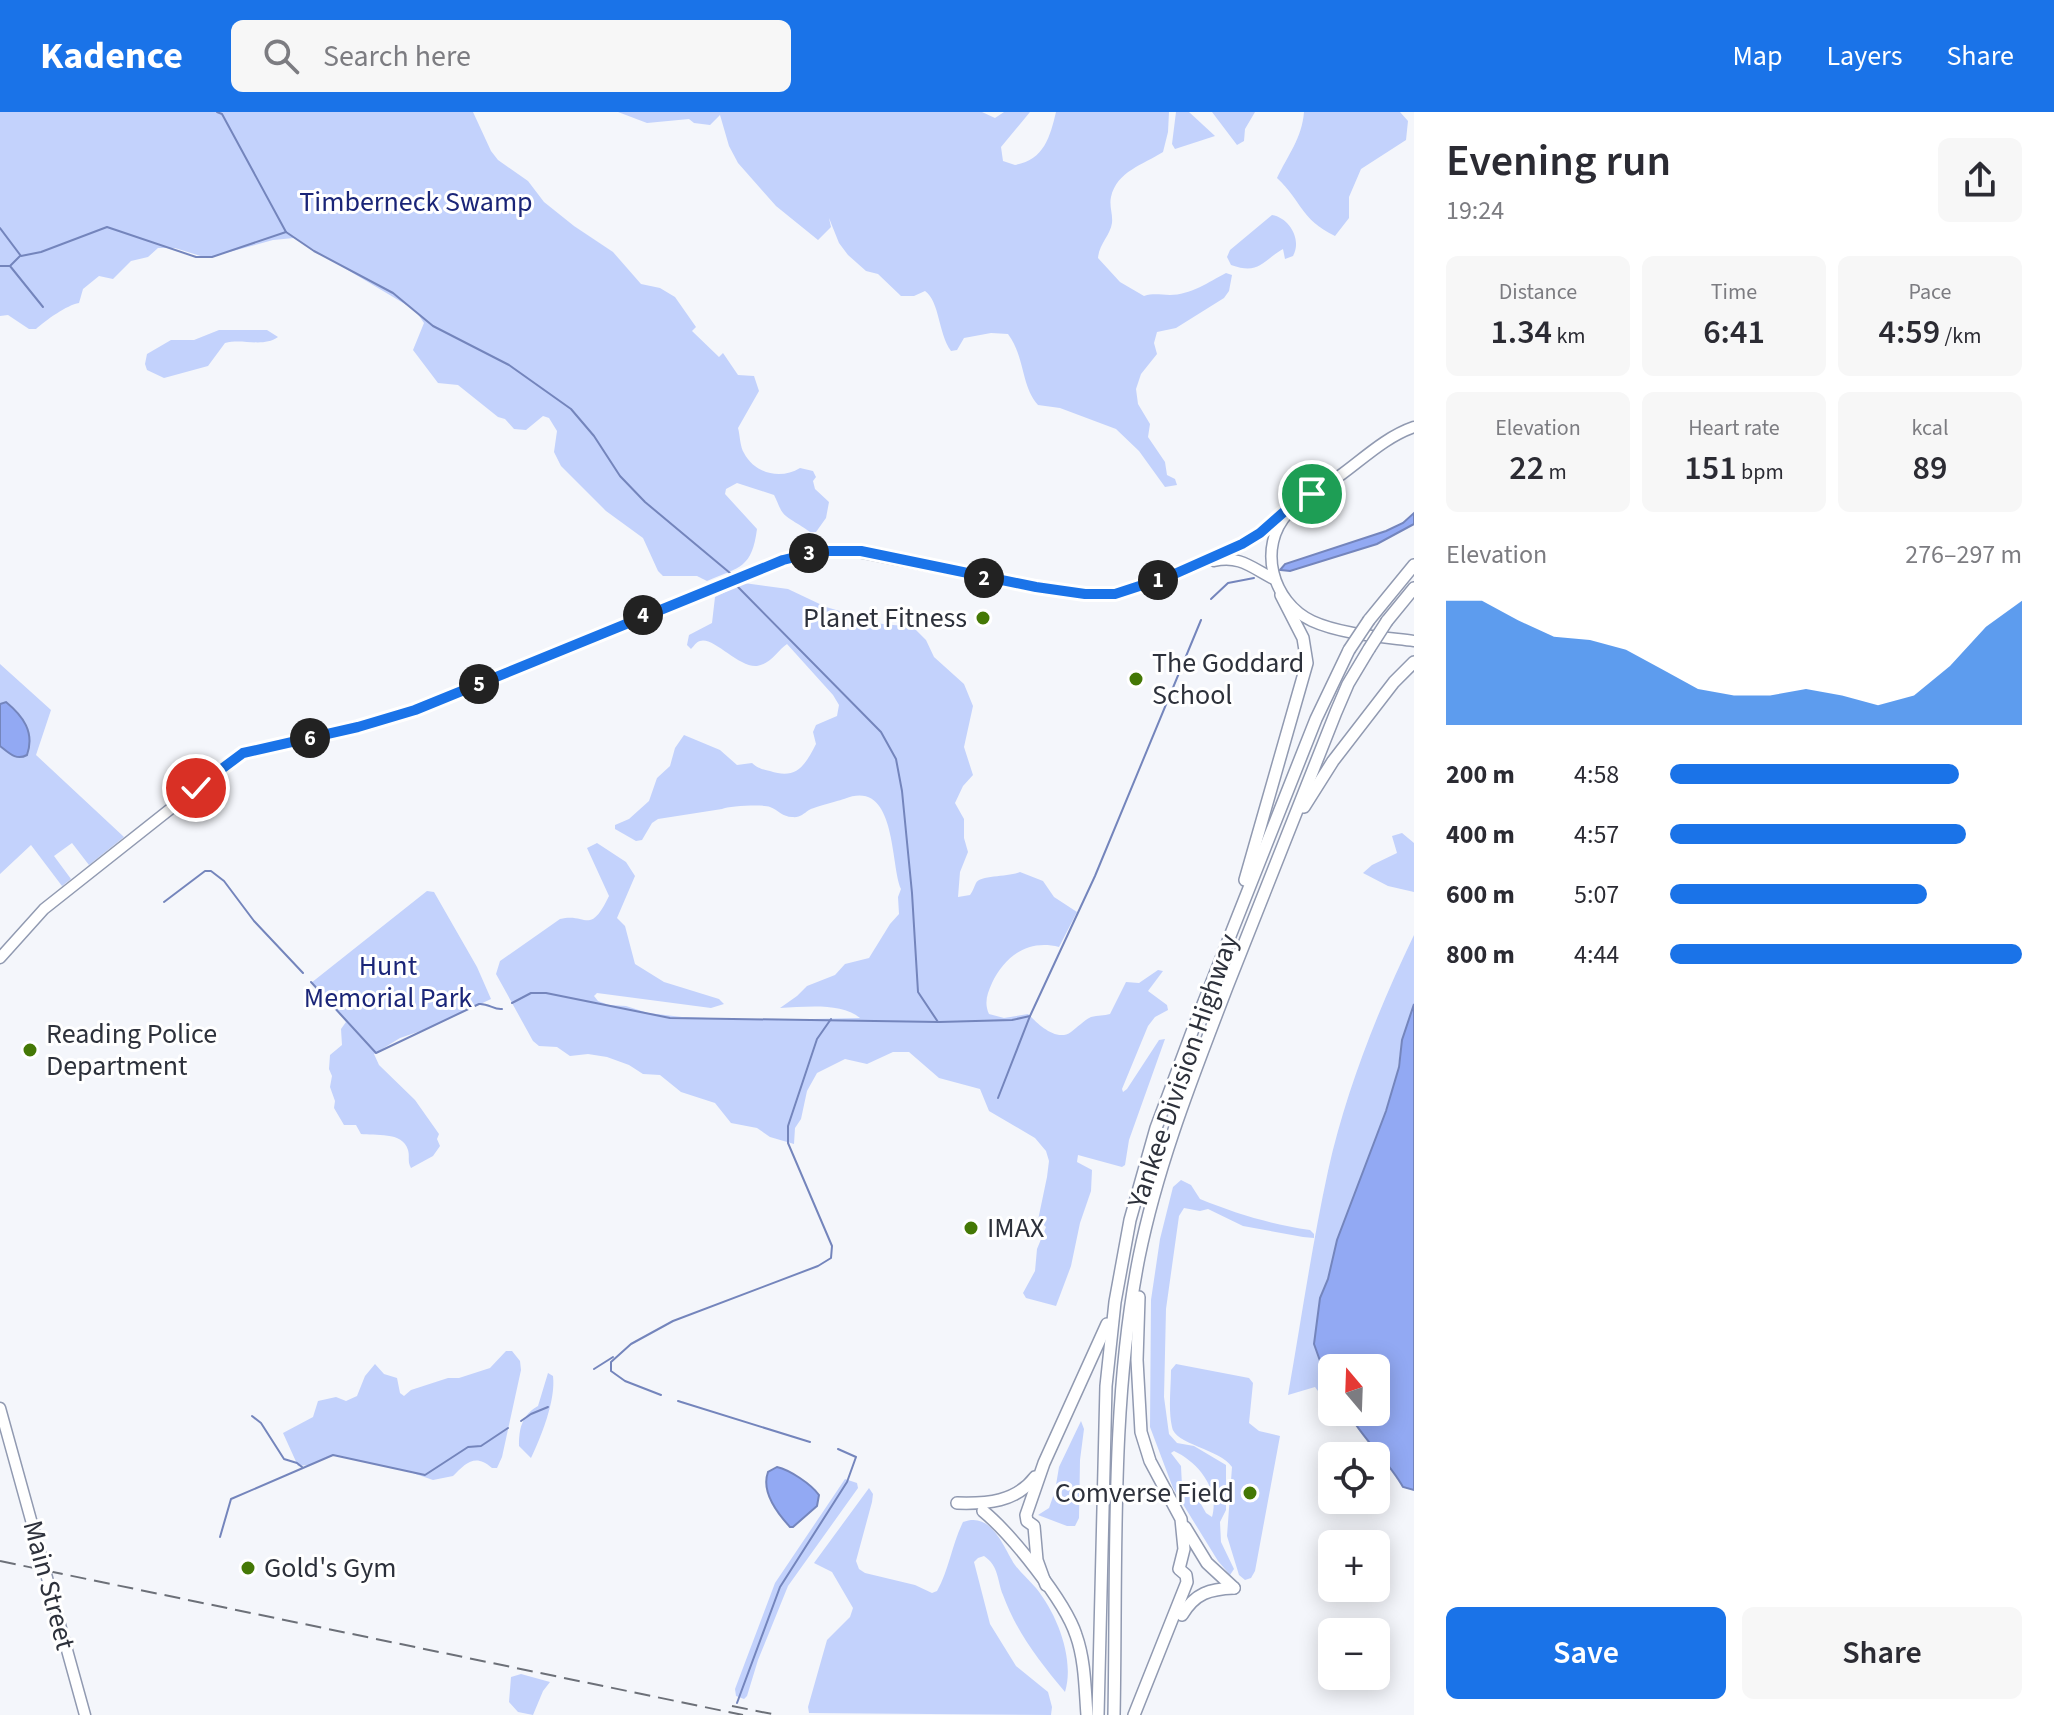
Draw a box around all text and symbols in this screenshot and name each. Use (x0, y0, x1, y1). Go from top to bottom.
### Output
search box (231, 20, 791, 92)
text: Kadence (40, 29, 183, 83)
icon: search (259, 34, 303, 78)
text: Search here (323, 35, 471, 78)
text: Map (1732, 36, 1782, 76)
text: Layers (1826, 36, 1902, 76)
text: Share (1946, 36, 2014, 76)
text: Evening run (1446, 130, 1671, 193)
button: share (1938, 138, 2022, 222)
park label: Timberneck Swamp (299, 182, 533, 222)
text: 19:24 (1446, 192, 1504, 229)
text: Distance (1499, 276, 1577, 308)
text: Time (1711, 276, 1757, 308)
text: Pace (1908, 276, 1952, 308)
text: 1.34 (1490, 308, 1552, 357)
text: 6:41 (1703, 308, 1765, 357)
text: 4:59 (1879, 308, 1940, 357)
text: km (1552, 320, 1586, 352)
text: /km (1940, 320, 1981, 352)
text: Elevation (1495, 412, 1581, 444)
text: Heart rate (1688, 412, 1780, 444)
text: kcal (1911, 412, 1949, 444)
text: 22 (1509, 444, 1544, 493)
text: 151 (1684, 444, 1737, 493)
text: 89 (1913, 444, 1947, 493)
text: m (1544, 456, 1567, 488)
text: bpm (1737, 456, 1784, 488)
pin (1278, 460, 1346, 528)
icon: arrive (1290, 472, 1334, 516)
pin: 3 (789, 533, 829, 573)
text: Elevation (1446, 536, 1547, 573)
text: 276–297 m (1905, 536, 2022, 573)
text: 3 (803, 537, 815, 569)
pin: 2 (964, 558, 1004, 598)
pin: 1 (1138, 560, 1178, 600)
text: 2 (978, 562, 990, 594)
text: 1 (1152, 564, 1164, 596)
pin: 4 (623, 595, 663, 635)
place label: Planet Fitness (803, 598, 967, 638)
text: 4 (637, 599, 649, 631)
marker: Planet Fitness (974, 609, 992, 627)
place label: The Goddard School (1152, 643, 1304, 715)
pin: 5 (459, 664, 499, 704)
text: 5 (473, 668, 485, 700)
marker: The Goddard School (1127, 670, 1145, 688)
pin: 6 (290, 718, 330, 758)
text: 6 (304, 722, 316, 754)
pin (162, 754, 230, 822)
text: 200 m (1446, 756, 1515, 793)
text: 4:58 (1574, 756, 1619, 793)
icon: check (174, 766, 218, 810)
text: 400 m (1446, 816, 1515, 853)
text: 4:57 (1574, 816, 1619, 853)
text: 600 m (1446, 876, 1515, 913)
text: 5:07 (1574, 876, 1619, 913)
street label: Yankee Division Highway (1117, 928, 1249, 1215)
text: 800 m (1446, 936, 1515, 973)
text: 4:44 (1574, 936, 1619, 973)
park label: Hunt Memorial Park (304, 946, 472, 1018)
place label: Reading Police Department (46, 1014, 217, 1086)
marker: Reading Police Department (21, 1041, 39, 1059)
place label: IMAX (987, 1208, 1044, 1248)
marker: IMAX (962, 1219, 980, 1237)
north arrow (1318, 1354, 1390, 1426)
map controls (1318, 1354, 1390, 1690)
button: locate (1318, 1442, 1390, 1514)
place label: Comverse Field (1055, 1473, 1234, 1513)
marker: Comverse Field (1241, 1484, 1259, 1502)
street label: Main Street (13, 1516, 86, 1655)
button: + (1318, 1530, 1390, 1602)
place label: Gold's Gym (264, 1548, 396, 1588)
marker: Gold's Gym (239, 1559, 257, 1577)
button: Save (1446, 1607, 1726, 1699)
button: Share (1742, 1607, 2022, 1699)
button: − (1318, 1618, 1390, 1690)

